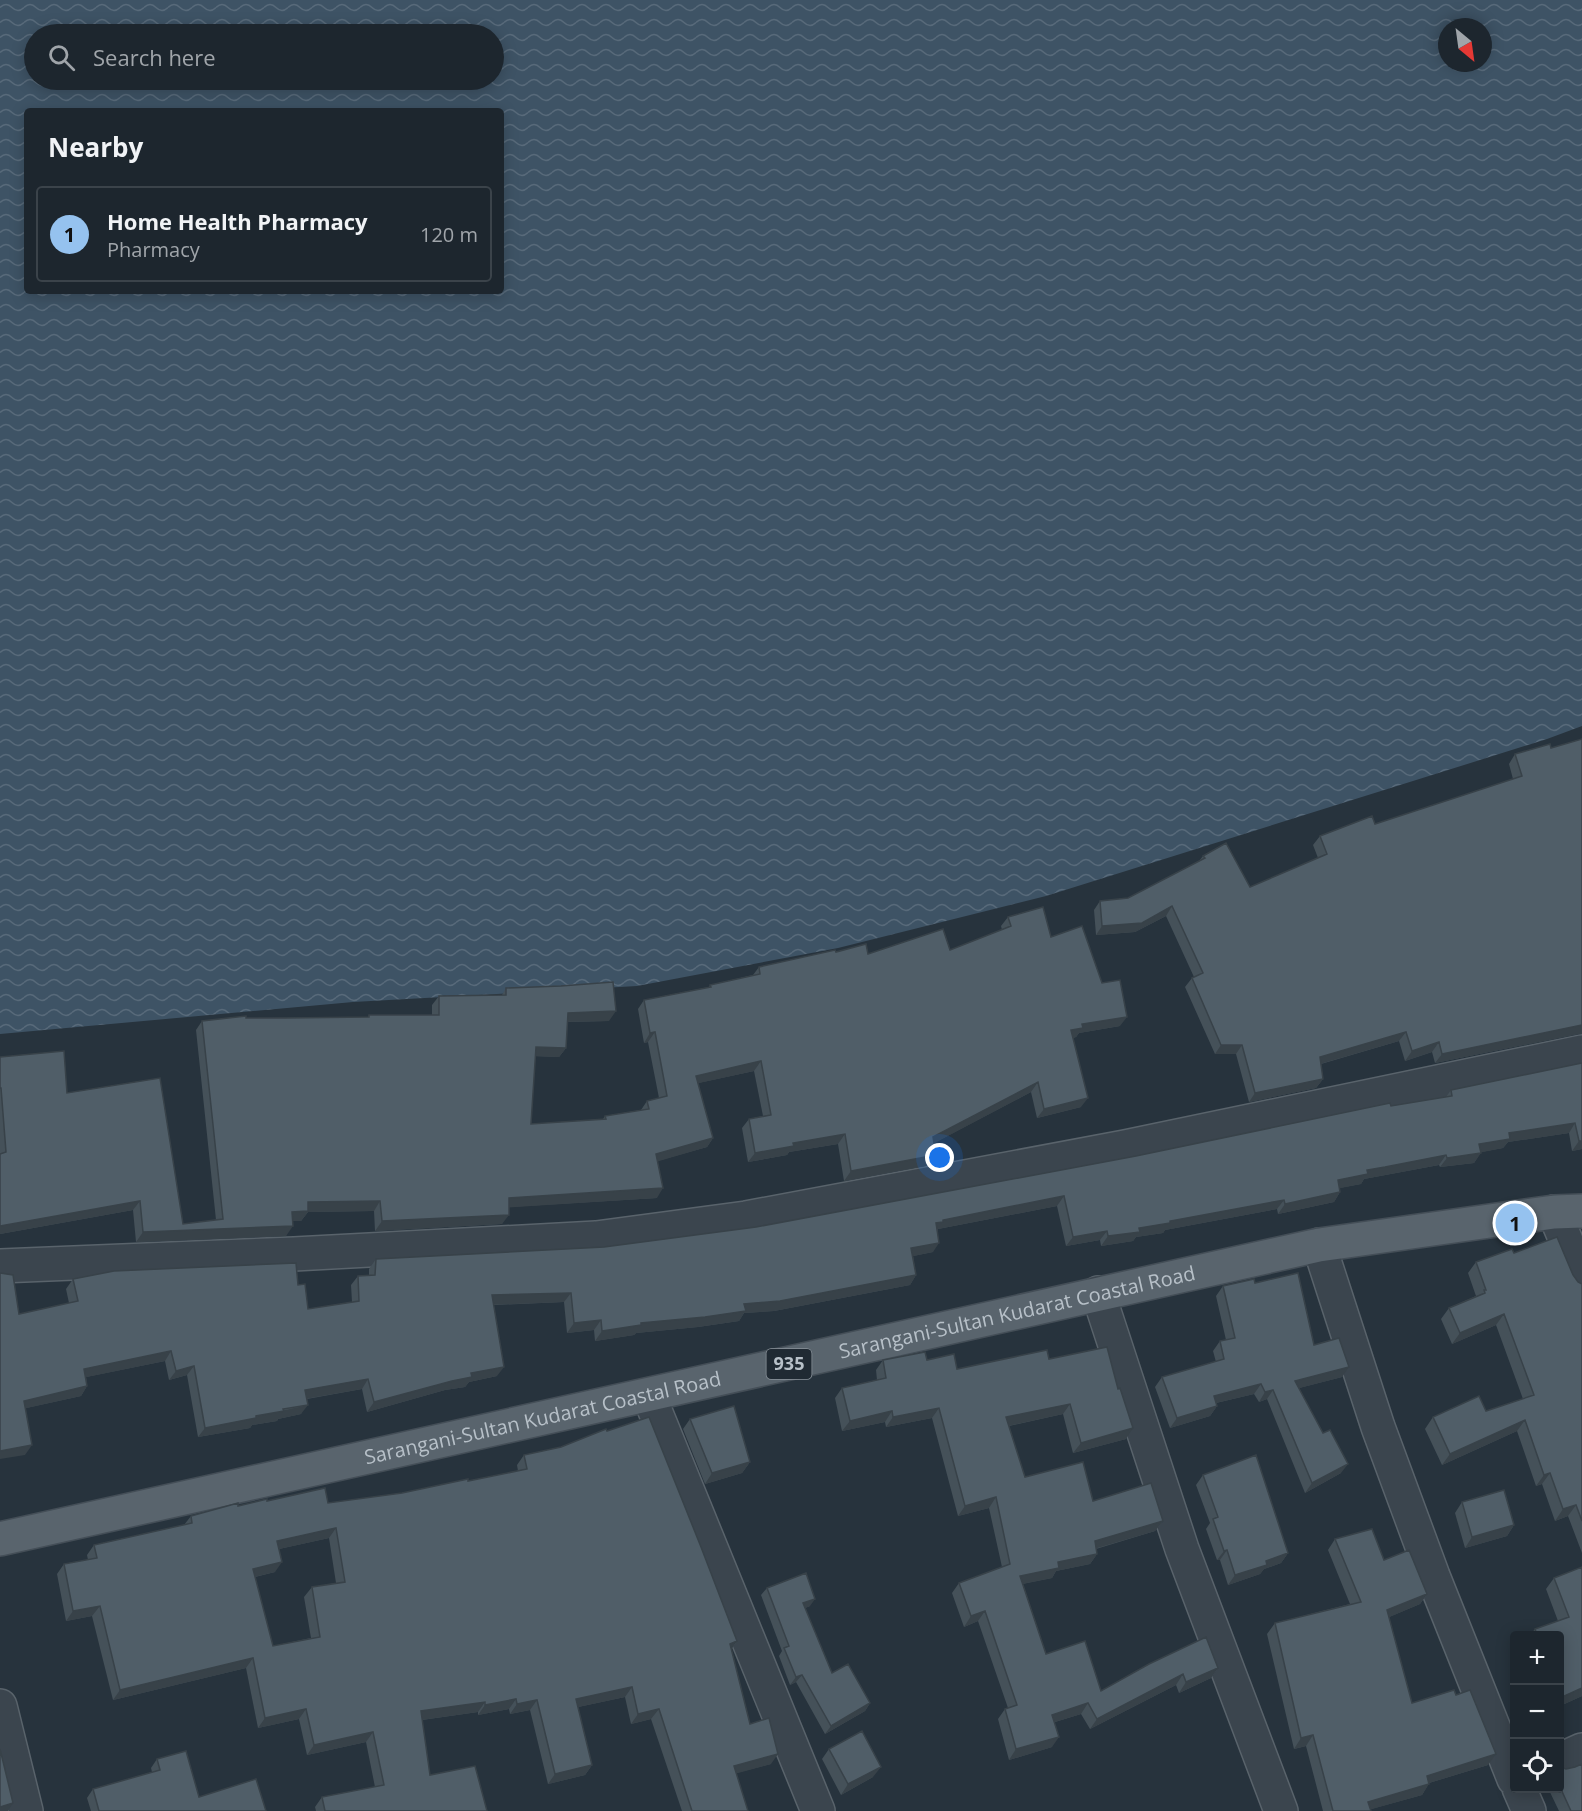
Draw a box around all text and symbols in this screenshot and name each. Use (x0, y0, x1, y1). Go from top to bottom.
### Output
north arrow (1438, 18, 1492, 72)
search box (24, 24, 504, 90)
icon: search (45, 41, 78, 74)
text: Search here (93, 42, 216, 72)
text: Nearby (48, 129, 143, 165)
text: Home Health Pharmacy (107, 206, 368, 236)
text: 1 (64, 221, 75, 248)
text: 120 m (420, 221, 478, 248)
text: Pharmacy (107, 236, 200, 263)
your location (925, 1143, 954, 1172)
pin: 1 (1496, 1200, 1534, 1246)
street label: Sarangani-Sultan Kudarat Coastal Road (836, 1259, 1198, 1365)
road number: 935 (766, 1349, 812, 1379)
street label: Sarangani-Sultan Kudarat Coastal Road (362, 1365, 723, 1470)
map controls (1510, 1631, 1564, 1793)
button: + (1510, 1631, 1564, 1685)
button: − (1510, 1685, 1564, 1739)
button: locate (1510, 1739, 1564, 1793)

